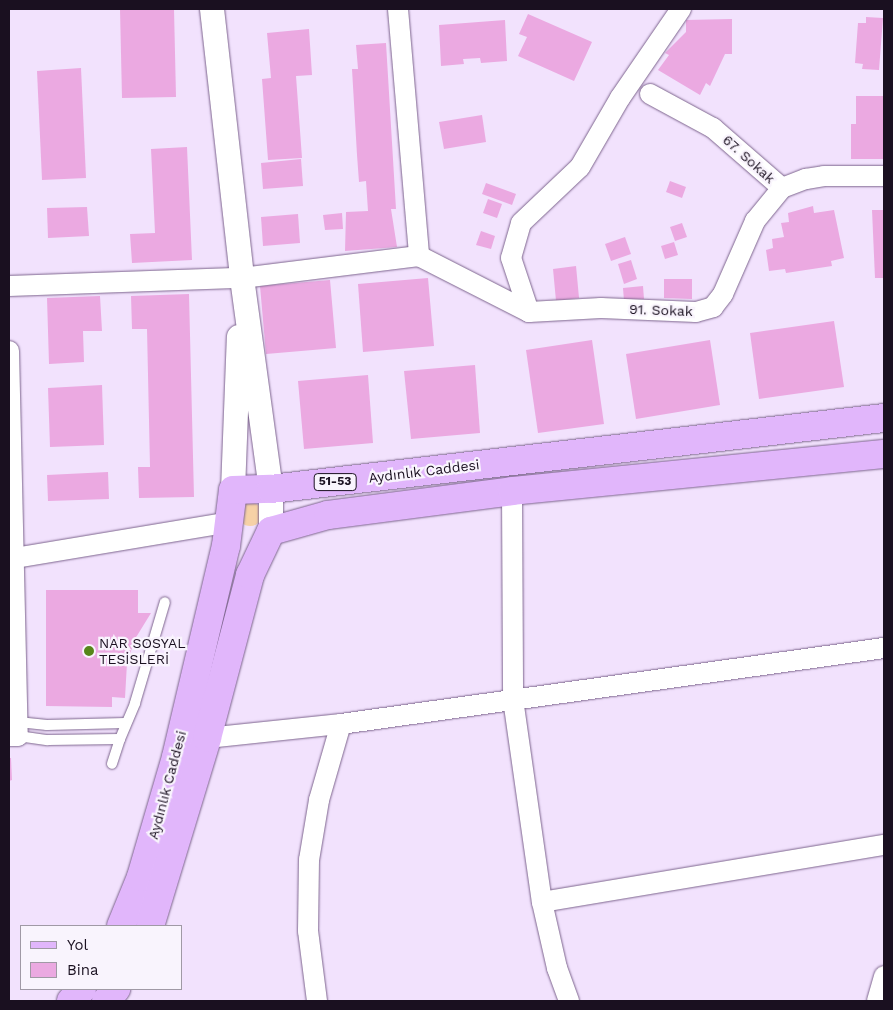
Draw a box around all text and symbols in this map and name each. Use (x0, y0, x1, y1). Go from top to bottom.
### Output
street label: 67. Sokak (719, 131, 779, 187)
street label: 91. Sokak (629, 300, 693, 320)
street label: Aydınlık Caddesi (367, 456, 481, 486)
road number: 51-53 (312, 472, 358, 492)
place label: NAR SOSYAL TESİSLERİ (99, 635, 186, 668)
marker: NAR SOSYAL TESİSLERİ (83, 645, 95, 657)
street label: Aydınlık Caddesi (144, 729, 190, 841)
legend (20, 925, 182, 990)
text: Yol (67, 936, 88, 954)
text: Bina (67, 961, 99, 979)

